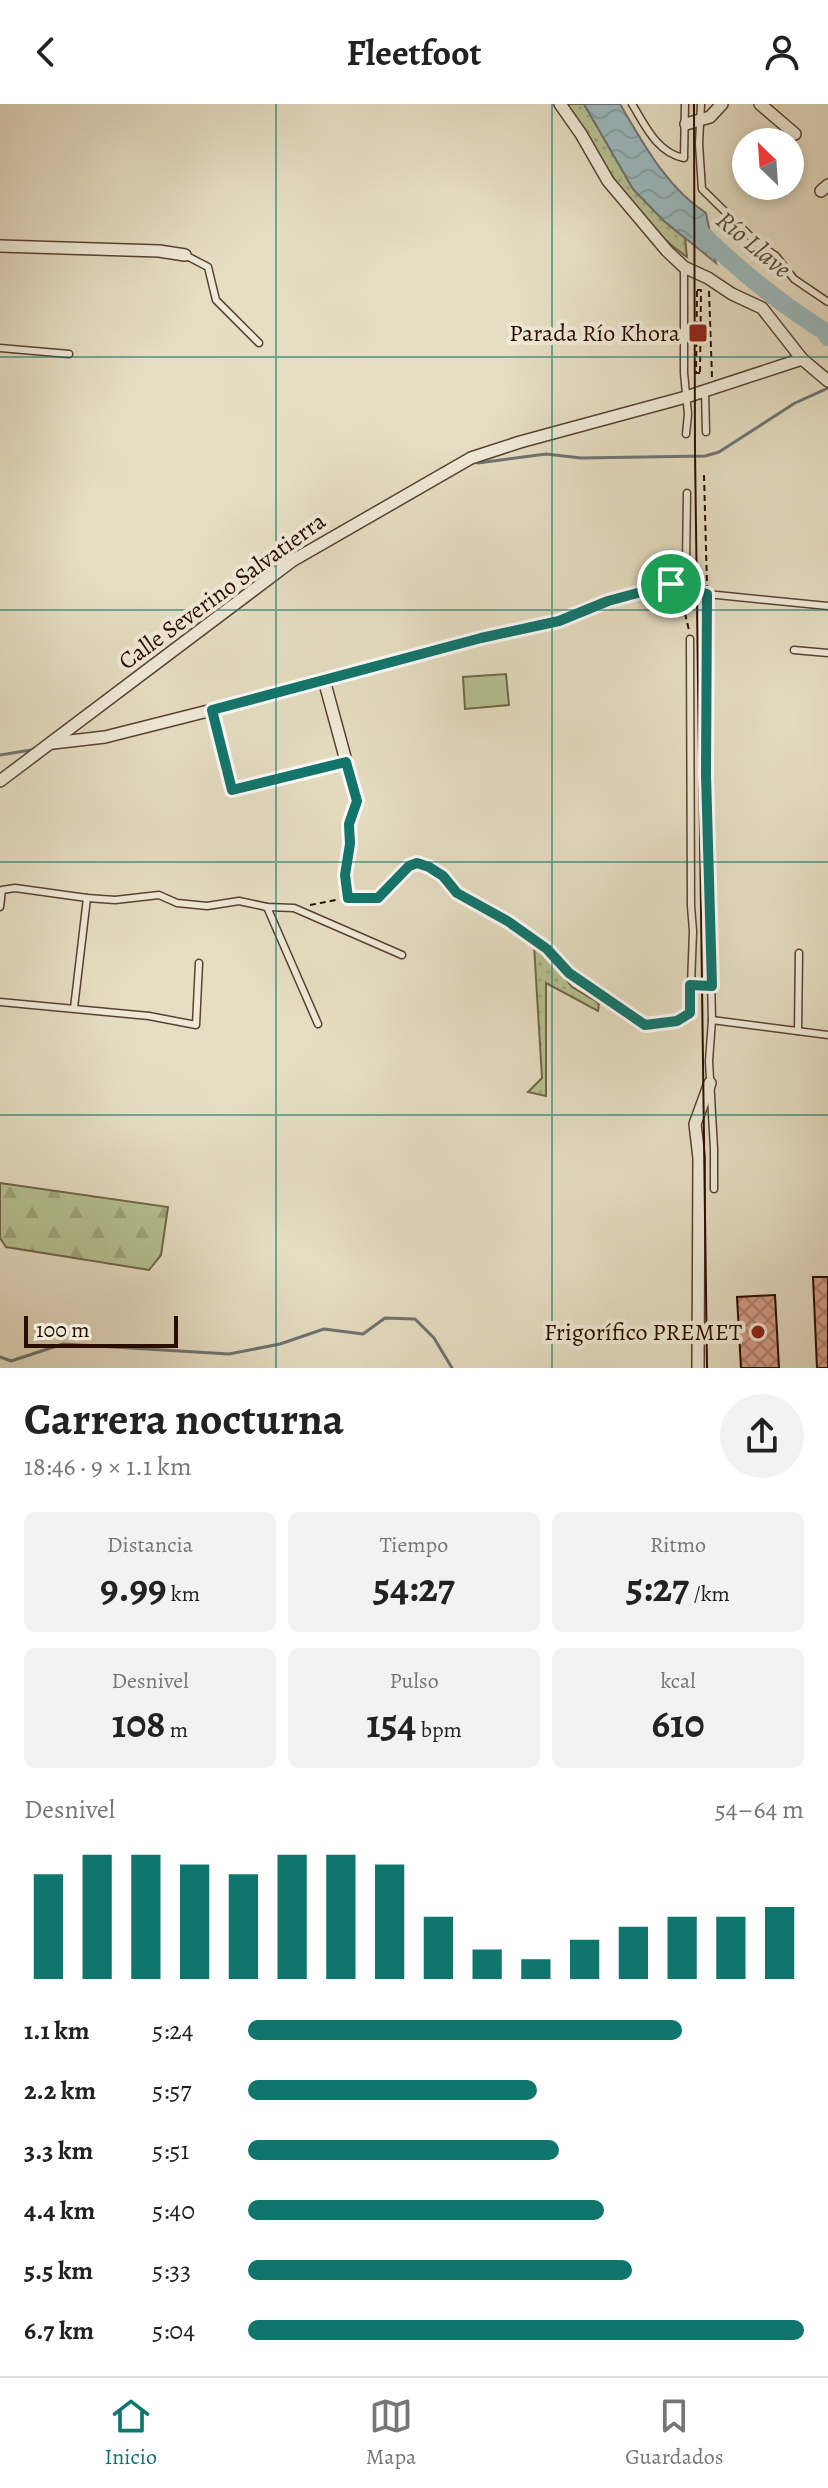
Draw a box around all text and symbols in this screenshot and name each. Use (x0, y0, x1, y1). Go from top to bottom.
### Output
text: Fleetfoot (346, 28, 482, 77)
icon: back (24, 30, 68, 74)
icon: person (760, 30, 804, 74)
north arrow (732, 128, 804, 200)
map controls (732, 128, 804, 200)
water label: Río Llave (709, 203, 799, 286)
place label: Parada Río Khora (509, 317, 681, 349)
marker: Parada Río Khora (687, 322, 709, 344)
street label: Calle Severino Salvatierra (112, 504, 333, 677)
pin (637, 550, 705, 618)
icon: arrive (649, 562, 693, 606)
scale bar (24, 1312, 178, 1348)
text: 100 m (36, 1315, 90, 1345)
place label: Frigorífico PREMET (544, 1316, 742, 1348)
marker: Frigorífico PREMET (749, 1323, 767, 1341)
text: Carrera nocturna (24, 1389, 344, 1449)
button: share (720, 1394, 804, 1478)
text: 18:46 · 9 × 1.1 km (24, 1449, 192, 1484)
text: Distancia (107, 1530, 193, 1560)
text: Tiempo (380, 1530, 448, 1560)
text: Ritmo (650, 1530, 706, 1560)
text: 9.99 (100, 1560, 166, 1615)
text: 54:27 (373, 1560, 455, 1615)
text: 5:27 (626, 1560, 689, 1615)
text: km (166, 1579, 200, 1609)
text: /km (689, 1579, 730, 1609)
text: Desnivel (111, 1666, 189, 1696)
text: Pulso (389, 1666, 439, 1696)
text: kcal (660, 1666, 696, 1696)
text: 108 (112, 1696, 165, 1751)
text: 154 (366, 1696, 416, 1751)
text: 610 (651, 1696, 705, 1751)
text: m (165, 1715, 188, 1745)
text: bpm (416, 1715, 462, 1745)
text: Desnivel (24, 1792, 115, 1827)
text: 54–64 m (715, 1792, 804, 1827)
text: 1.1 km (24, 2013, 90, 2048)
text: 5:24 (152, 2013, 194, 2048)
text: 2.2 km (24, 2073, 96, 2108)
text: 5:57 (152, 2073, 191, 2108)
text: 3.3 km (24, 2133, 93, 2168)
text: 5:51 (152, 2133, 189, 2168)
text: 4.4 km (24, 2193, 95, 2228)
text: 5:40 (152, 2193, 195, 2228)
text: 5.5 km (24, 2253, 93, 2288)
text: 5:33 (152, 2253, 191, 2288)
text: 6.7 km (24, 2313, 94, 2348)
text: 5:04 (152, 2313, 195, 2348)
tab: Inicio (104, 2394, 157, 2472)
tab: Mapa (366, 2394, 416, 2472)
tab: Guardados (625, 2394, 724, 2472)

